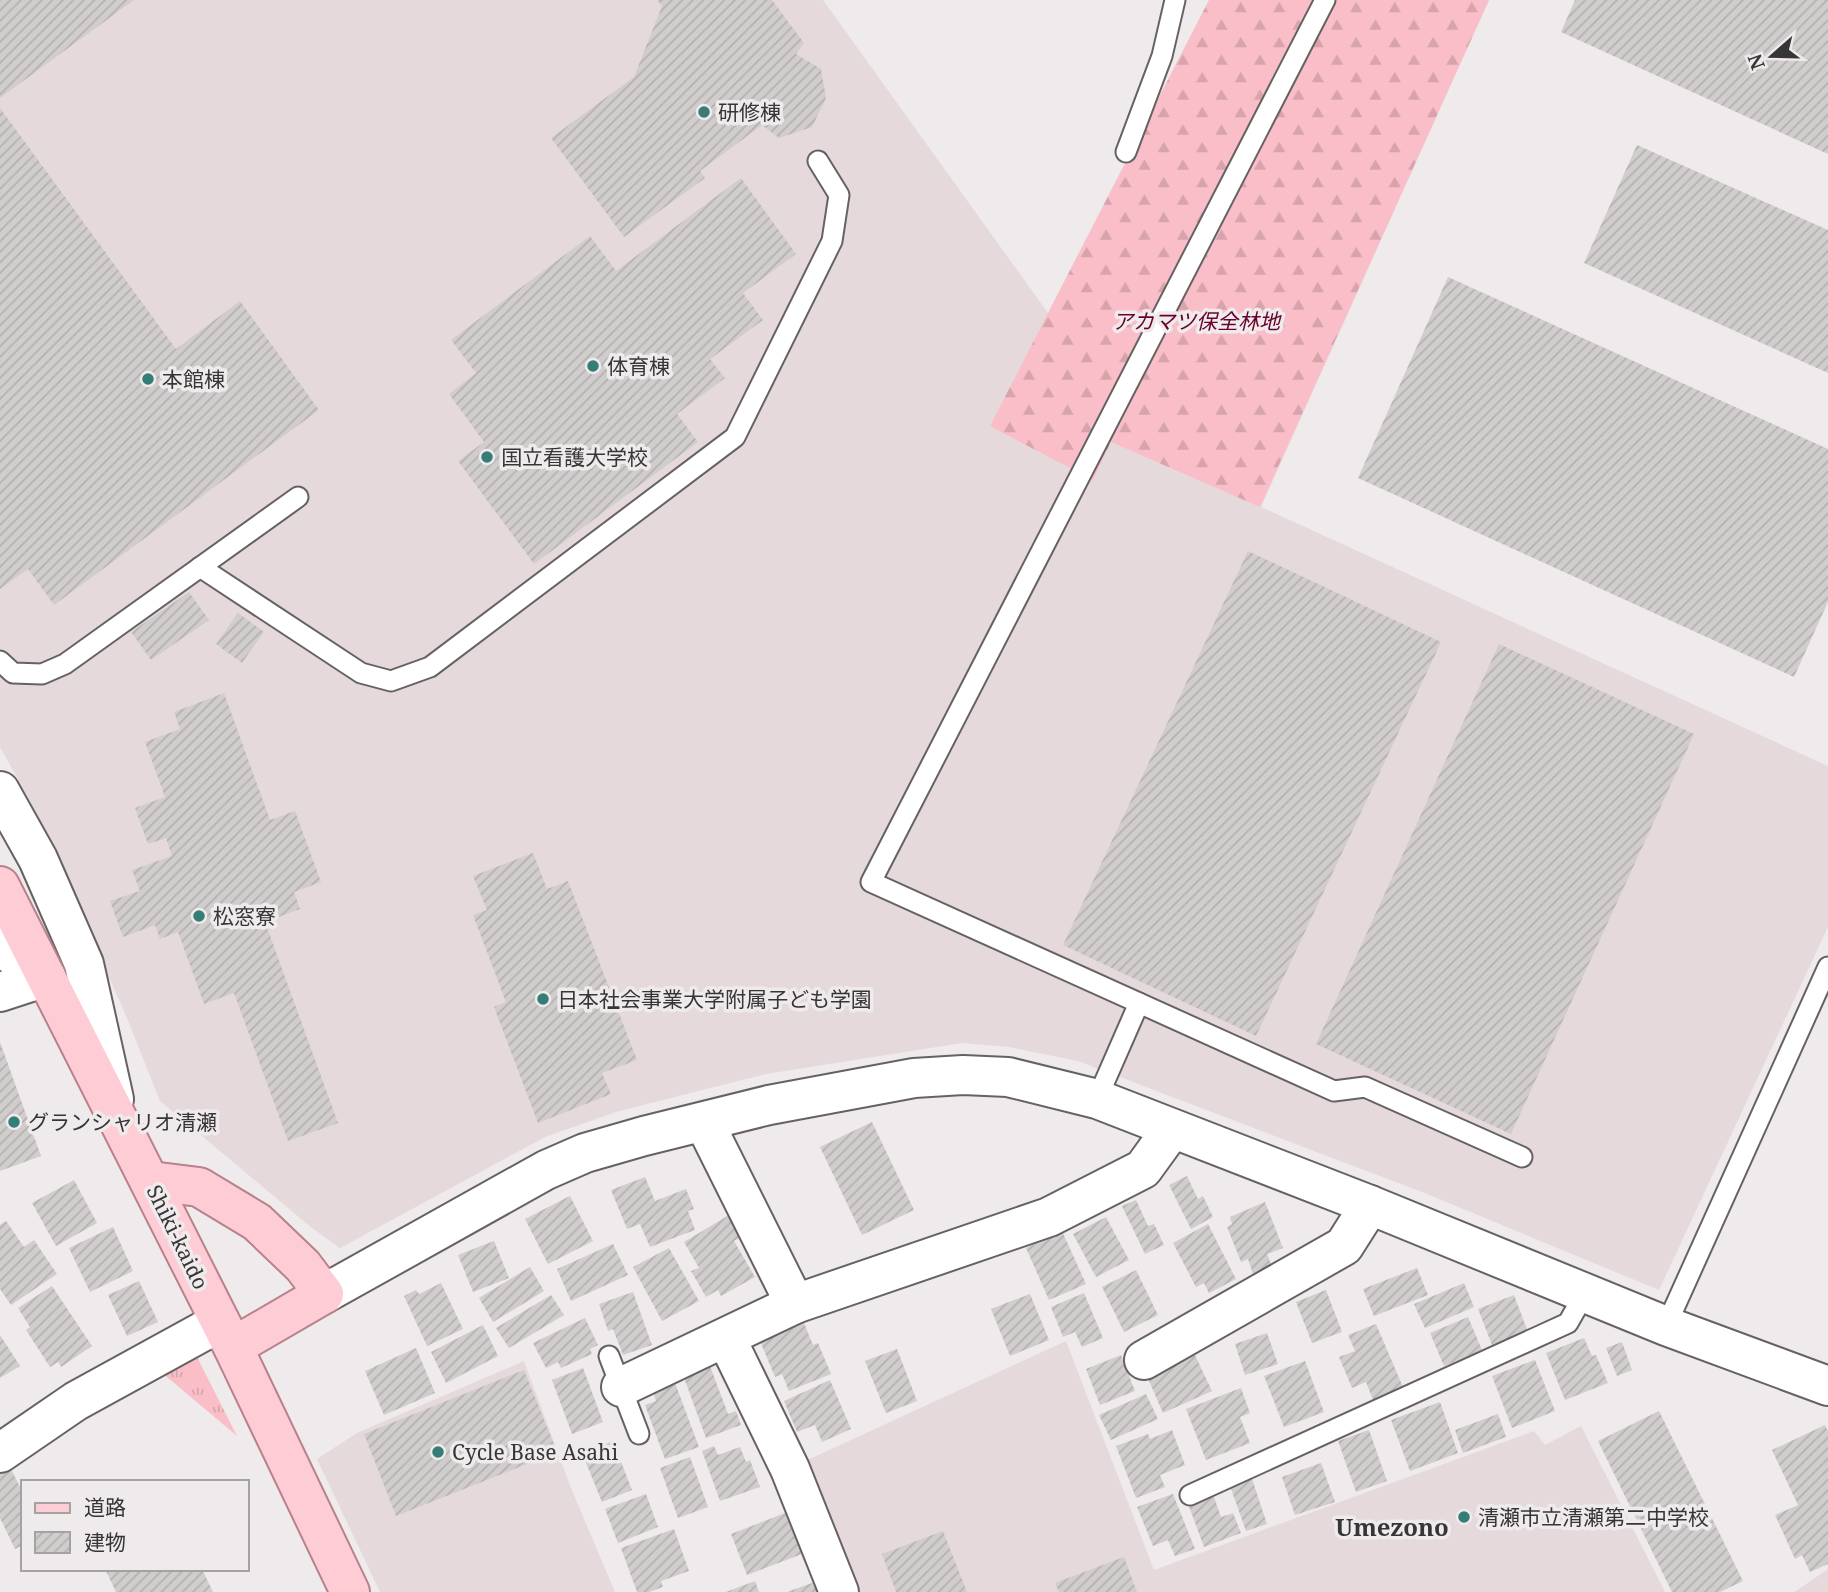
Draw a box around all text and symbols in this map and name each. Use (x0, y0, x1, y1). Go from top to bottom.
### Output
north arrow (1737, 21, 1807, 91)
text: N (1741, 50, 1771, 73)
place label: 研修棟 (718, 98, 781, 126)
marker: 研修棟 (696, 104, 712, 120)
park label: アカマツ保全林地 (1112, 307, 1282, 335)
place label: 体育棟 (607, 352, 670, 380)
marker: 体育棟 (585, 358, 601, 374)
place label: 本館棟 (162, 365, 225, 393)
marker: 本館棟 (140, 371, 156, 387)
place label: 国立看護大学校 (501, 443, 648, 471)
marker: 国立看護大学校 (479, 449, 495, 465)
place label: 松窓寮 (213, 902, 276, 930)
marker: 松窓寮 (191, 908, 207, 924)
place label: 日本社会事業大学附属子ども学園 (557, 985, 872, 1013)
marker: 日本社会事業大学附属子ども学園 (535, 991, 551, 1007)
place label: グランシャリオ清瀬 (28, 1108, 217, 1136)
marker: グランシャリオ清瀬 (6, 1114, 22, 1130)
street label: Shiki-kaido (141, 1180, 215, 1294)
place label: Cycle Base Asahi (452, 1438, 618, 1466)
marker: Cycle Base Asahi (430, 1444, 446, 1460)
legend (21, 1480, 248, 1571)
text: 道路 (84, 1493, 126, 1521)
place label: 清瀬市立清瀬第二中学校 (1478, 1503, 1709, 1531)
marker: 清瀬市立清瀬第二中学校 (1456, 1509, 1472, 1525)
district label: Umezono (1335, 1510, 1449, 1543)
text: 建物 (84, 1528, 126, 1556)

